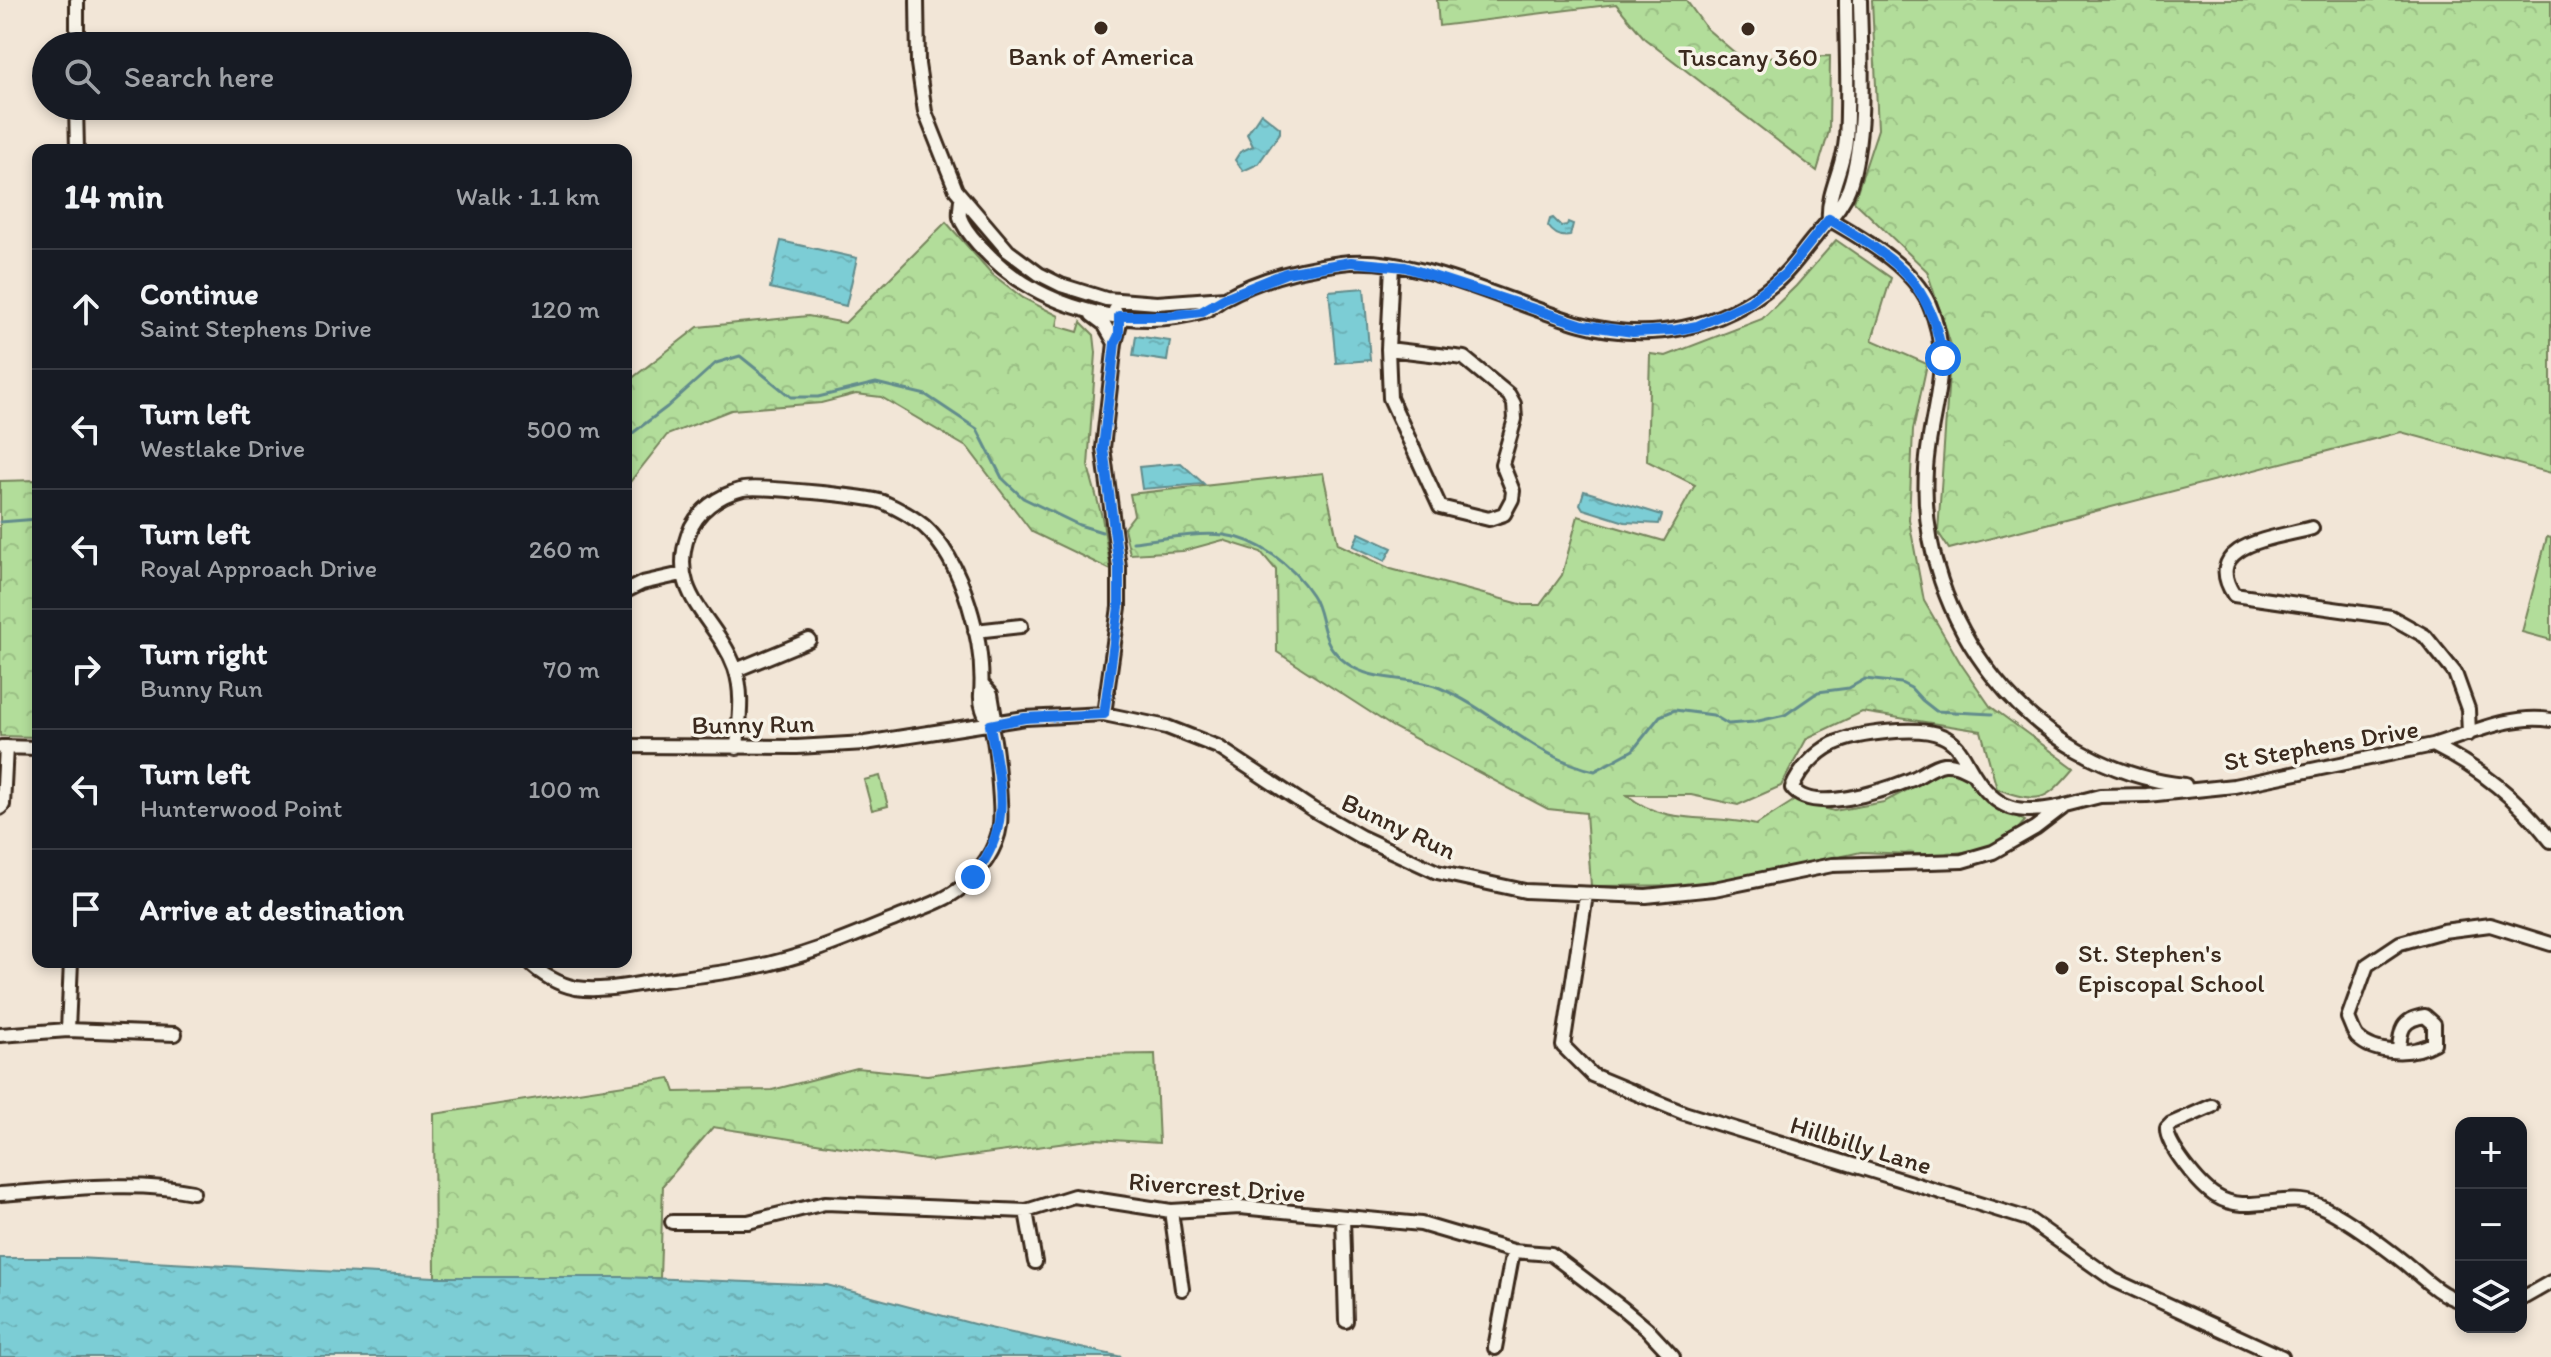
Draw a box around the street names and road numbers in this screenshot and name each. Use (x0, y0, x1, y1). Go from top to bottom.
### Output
street label: Bunny Run (691, 707, 815, 741)
street label: St Stephens Drive (2221, 712, 2421, 778)
street label: Bunny Run (1337, 786, 1462, 867)
street label: Hillbilly Lane (1786, 1108, 1936, 1182)
street label: Rivercrest Drive (1127, 1165, 1307, 1209)

